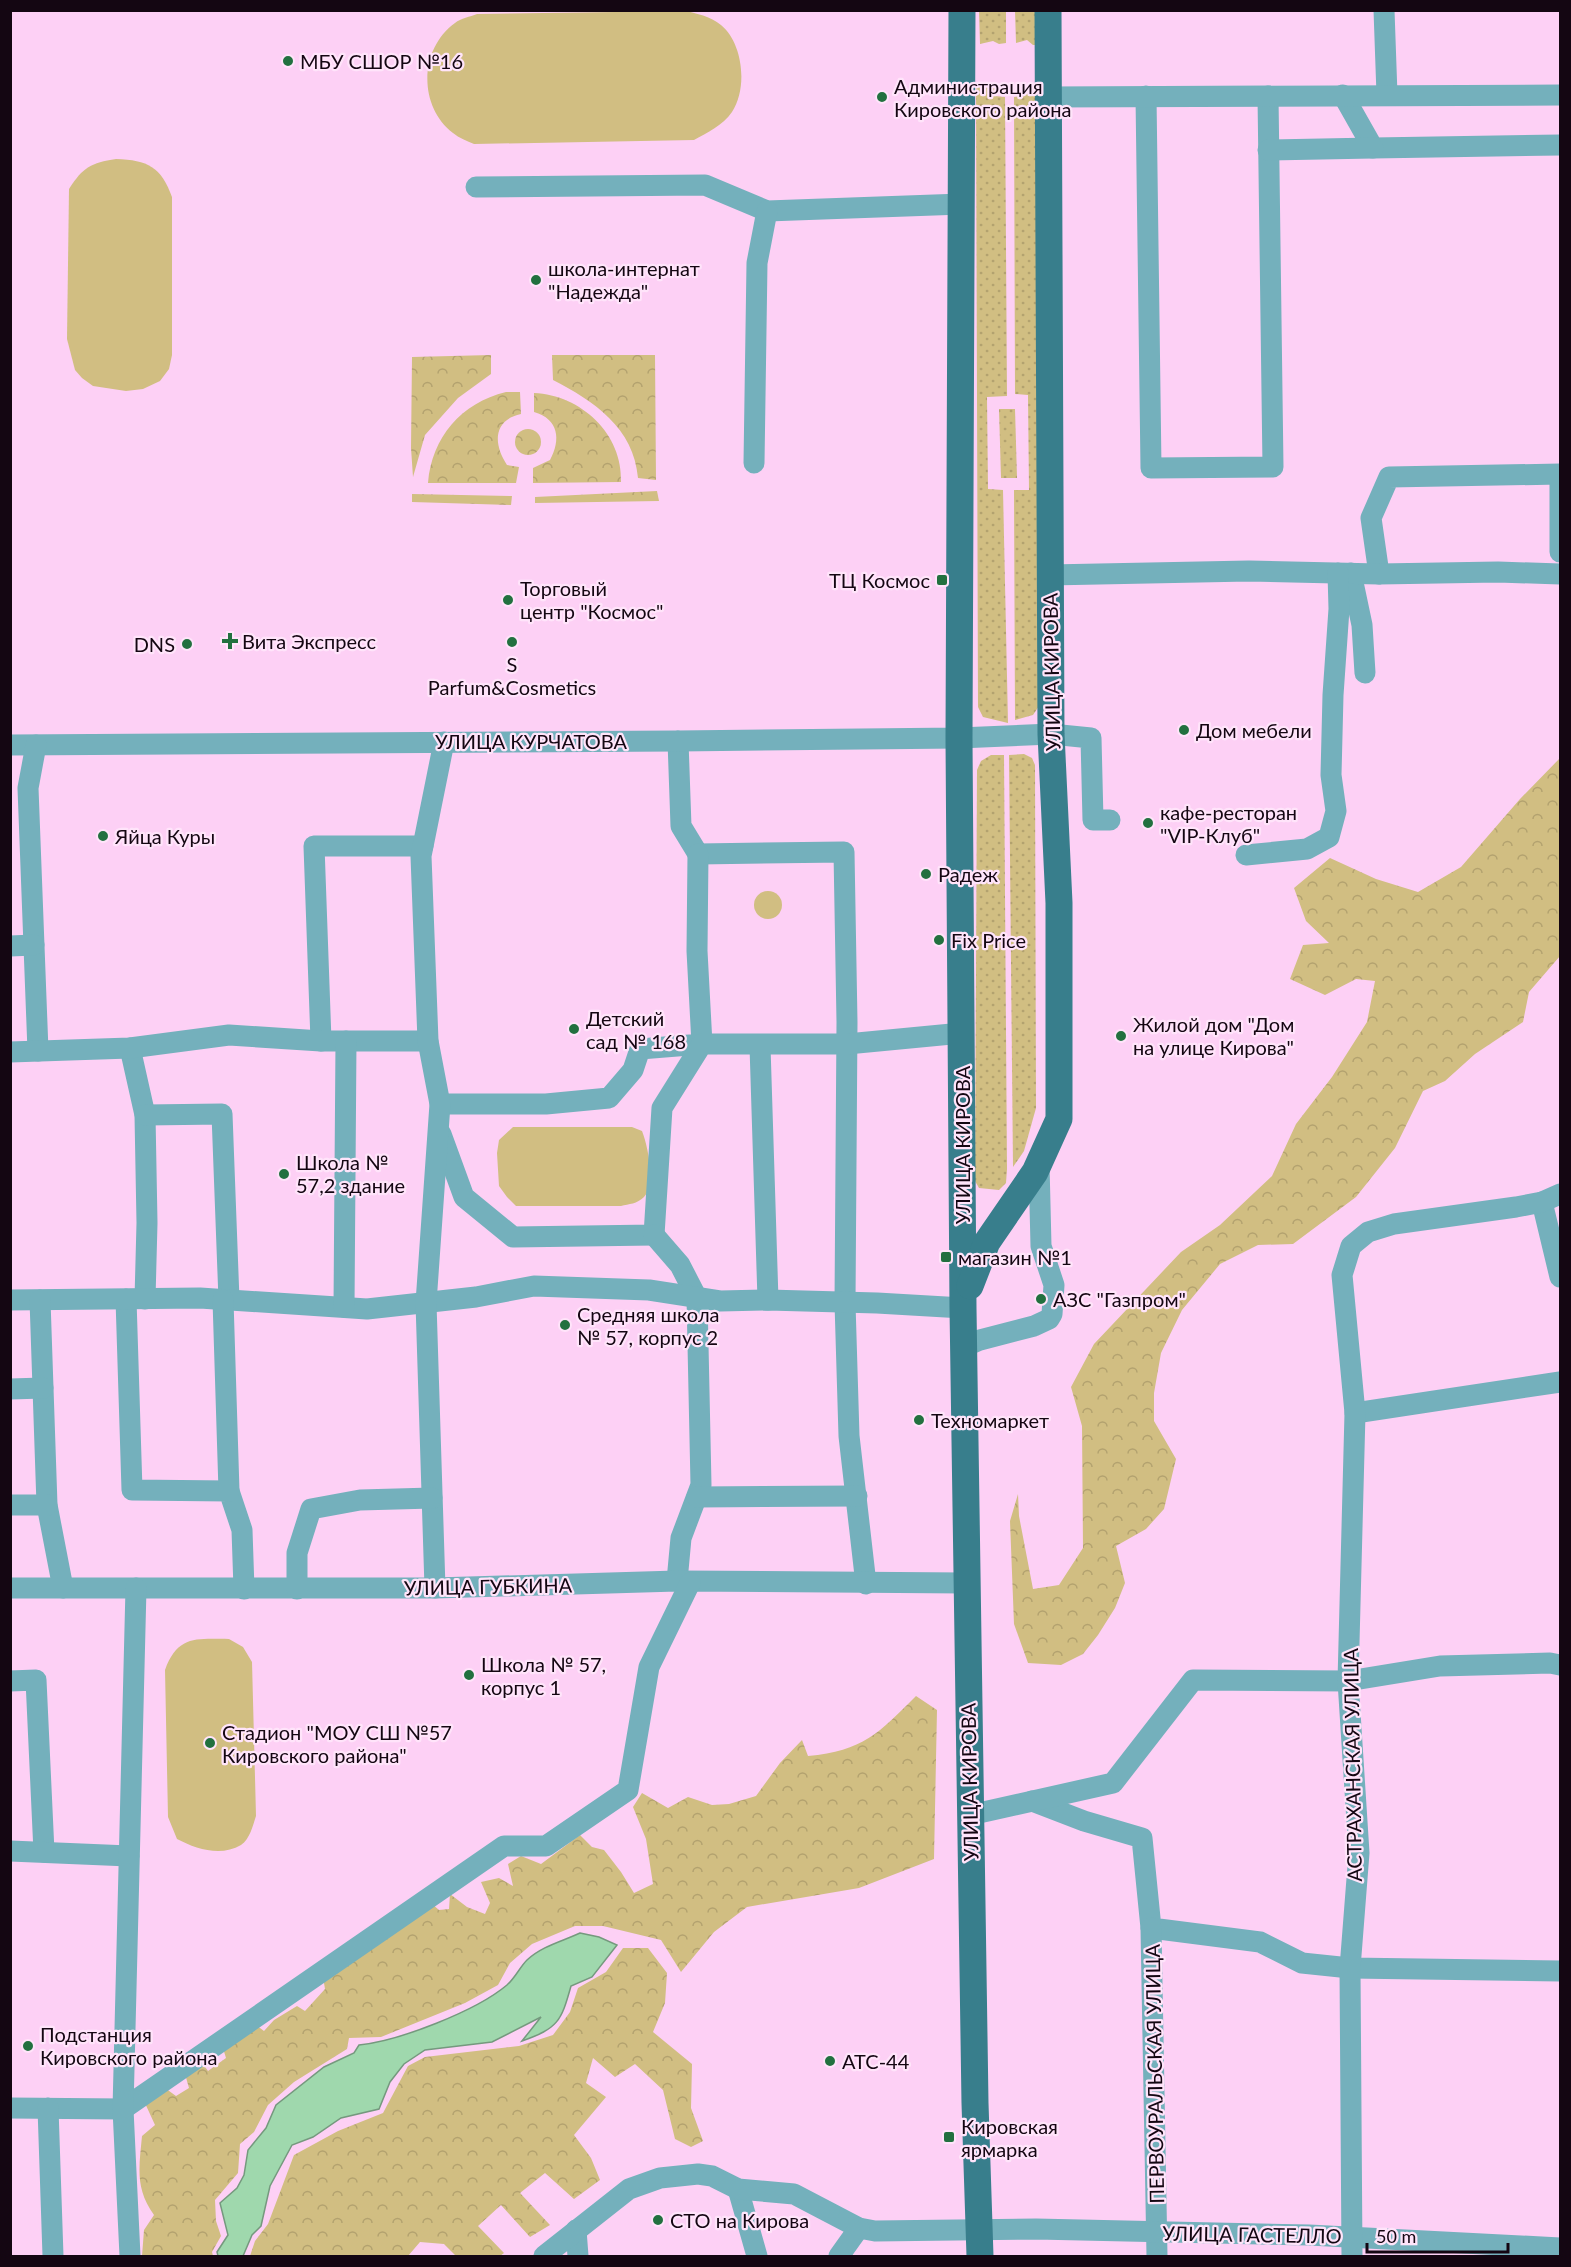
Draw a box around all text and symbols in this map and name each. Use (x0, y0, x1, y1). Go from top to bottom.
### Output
place label: МБУ СШОР №16 (300, 49, 463, 73)
marker: МБУ СШОР №16 (281, 54, 295, 68)
place label: Администрация Кировского района (894, 74, 1072, 121)
marker: Администрация Кировского района (875, 90, 889, 104)
place label: школа-интернат "Надежда" (548, 256, 700, 303)
marker: школа-интернат "Надежда" (529, 273, 543, 287)
place label: ТЦ Космос (829, 568, 930, 592)
marker: ТЦ Космос (935, 573, 949, 587)
place label: Торговый центр "Космос" (520, 576, 664, 623)
street label: УЛИЦА КИРОВА (1038, 592, 1064, 751)
marker: Торговый центр "Космос" (501, 593, 515, 607)
place label: Вита Экспресс (242, 629, 376, 653)
place label: DNS (134, 632, 175, 656)
marker: Вита Экспресс (223, 634, 237, 648)
marker: S Parfum&Cosmetics (505, 635, 519, 649)
marker: DNS (180, 637, 194, 651)
place label: S Parfum&Cosmetics (428, 652, 596, 699)
place label: Дом мебели (1196, 718, 1312, 742)
marker: Дом мебели (1177, 723, 1191, 737)
street label: УЛИЦА КУРЧАТОВА (435, 729, 628, 753)
place label: кафе-ресторан "VIP-Клуб" (1160, 800, 1297, 847)
marker: кафе-ресторан "VIP-Клуб" (1141, 816, 1155, 830)
place label: Яйца Куры (114, 824, 215, 848)
marker: Яйца Куры (96, 829, 110, 843)
place label: Радеж (938, 862, 998, 886)
marker: Радеж (919, 867, 933, 881)
place label: Fix Price (951, 928, 1026, 952)
marker: Fix Price (932, 933, 946, 947)
place label: Детский сад № 168 (586, 1006, 686, 1053)
place label: Жилой дом "Дом на улице Кирова" (1133, 1012, 1294, 1059)
marker: Детский сад № 168 (567, 1022, 581, 1036)
marker: Жилой дом "Дом на улице Кирова" (1114, 1029, 1128, 1043)
street label: УЛИЦА КИРОВА (950, 1065, 974, 1224)
place label: Школа № 57,2 здание (296, 1150, 405, 1197)
marker: Школа № 57,2 здание (277, 1167, 291, 1181)
place label: магазин №1 (958, 1245, 1072, 1269)
marker: магазин №1 (939, 1250, 953, 1264)
place label: АЗС "Газпром" (1053, 1287, 1186, 1311)
marker: АЗС "Газпром" (1034, 1292, 1048, 1306)
place label: Средняя школа № 57, корпус 2 (577, 1302, 720, 1349)
marker: Средняя школа № 57, корпус 2 (558, 1318, 572, 1332)
place label: Техномаркет (931, 1408, 1049, 1432)
marker: Техномаркет (912, 1413, 926, 1427)
street label: УЛИЦА ГУБКИНА (404, 1573, 573, 1599)
street label: АСТРАХАНСКАЯ УЛИЦА (1338, 1648, 1366, 1882)
place label: Школа № 57, корпус 1 (481, 1652, 606, 1699)
marker: Школа № 57, корпус 1 (462, 1668, 476, 1682)
street label: УЛИЦА КИРОВА (956, 1702, 982, 1861)
place label: Стадион "МОУ СШ №57 Кировского района" (222, 1720, 452, 1767)
marker: Стадион "МОУ СШ №57 Кировского района" (203, 1736, 217, 1750)
street label: ПЕРВОУРАЛЬСКАЯ УЛИЦА (1140, 1944, 1168, 2204)
place label: Подстанция Кировского района (40, 2022, 218, 2069)
marker: Подстанция Кировского района (21, 2039, 35, 2053)
place label: АТС-44 (842, 2049, 910, 2073)
marker: АТС-44 (823, 2054, 837, 2068)
place label: Кировская ярмарка (961, 2114, 1058, 2161)
marker: Кировская ярмарка (942, 2130, 956, 2144)
place label: СТО на Кирова (670, 2208, 809, 2232)
marker: СТО на Кирова (651, 2213, 665, 2227)
scale bar (1367, 2216, 1508, 2254)
street label: УЛИЦА ГАСТЕЛЛО (1162, 2220, 1342, 2248)
text: 50 m (1376, 2225, 1416, 2247)

